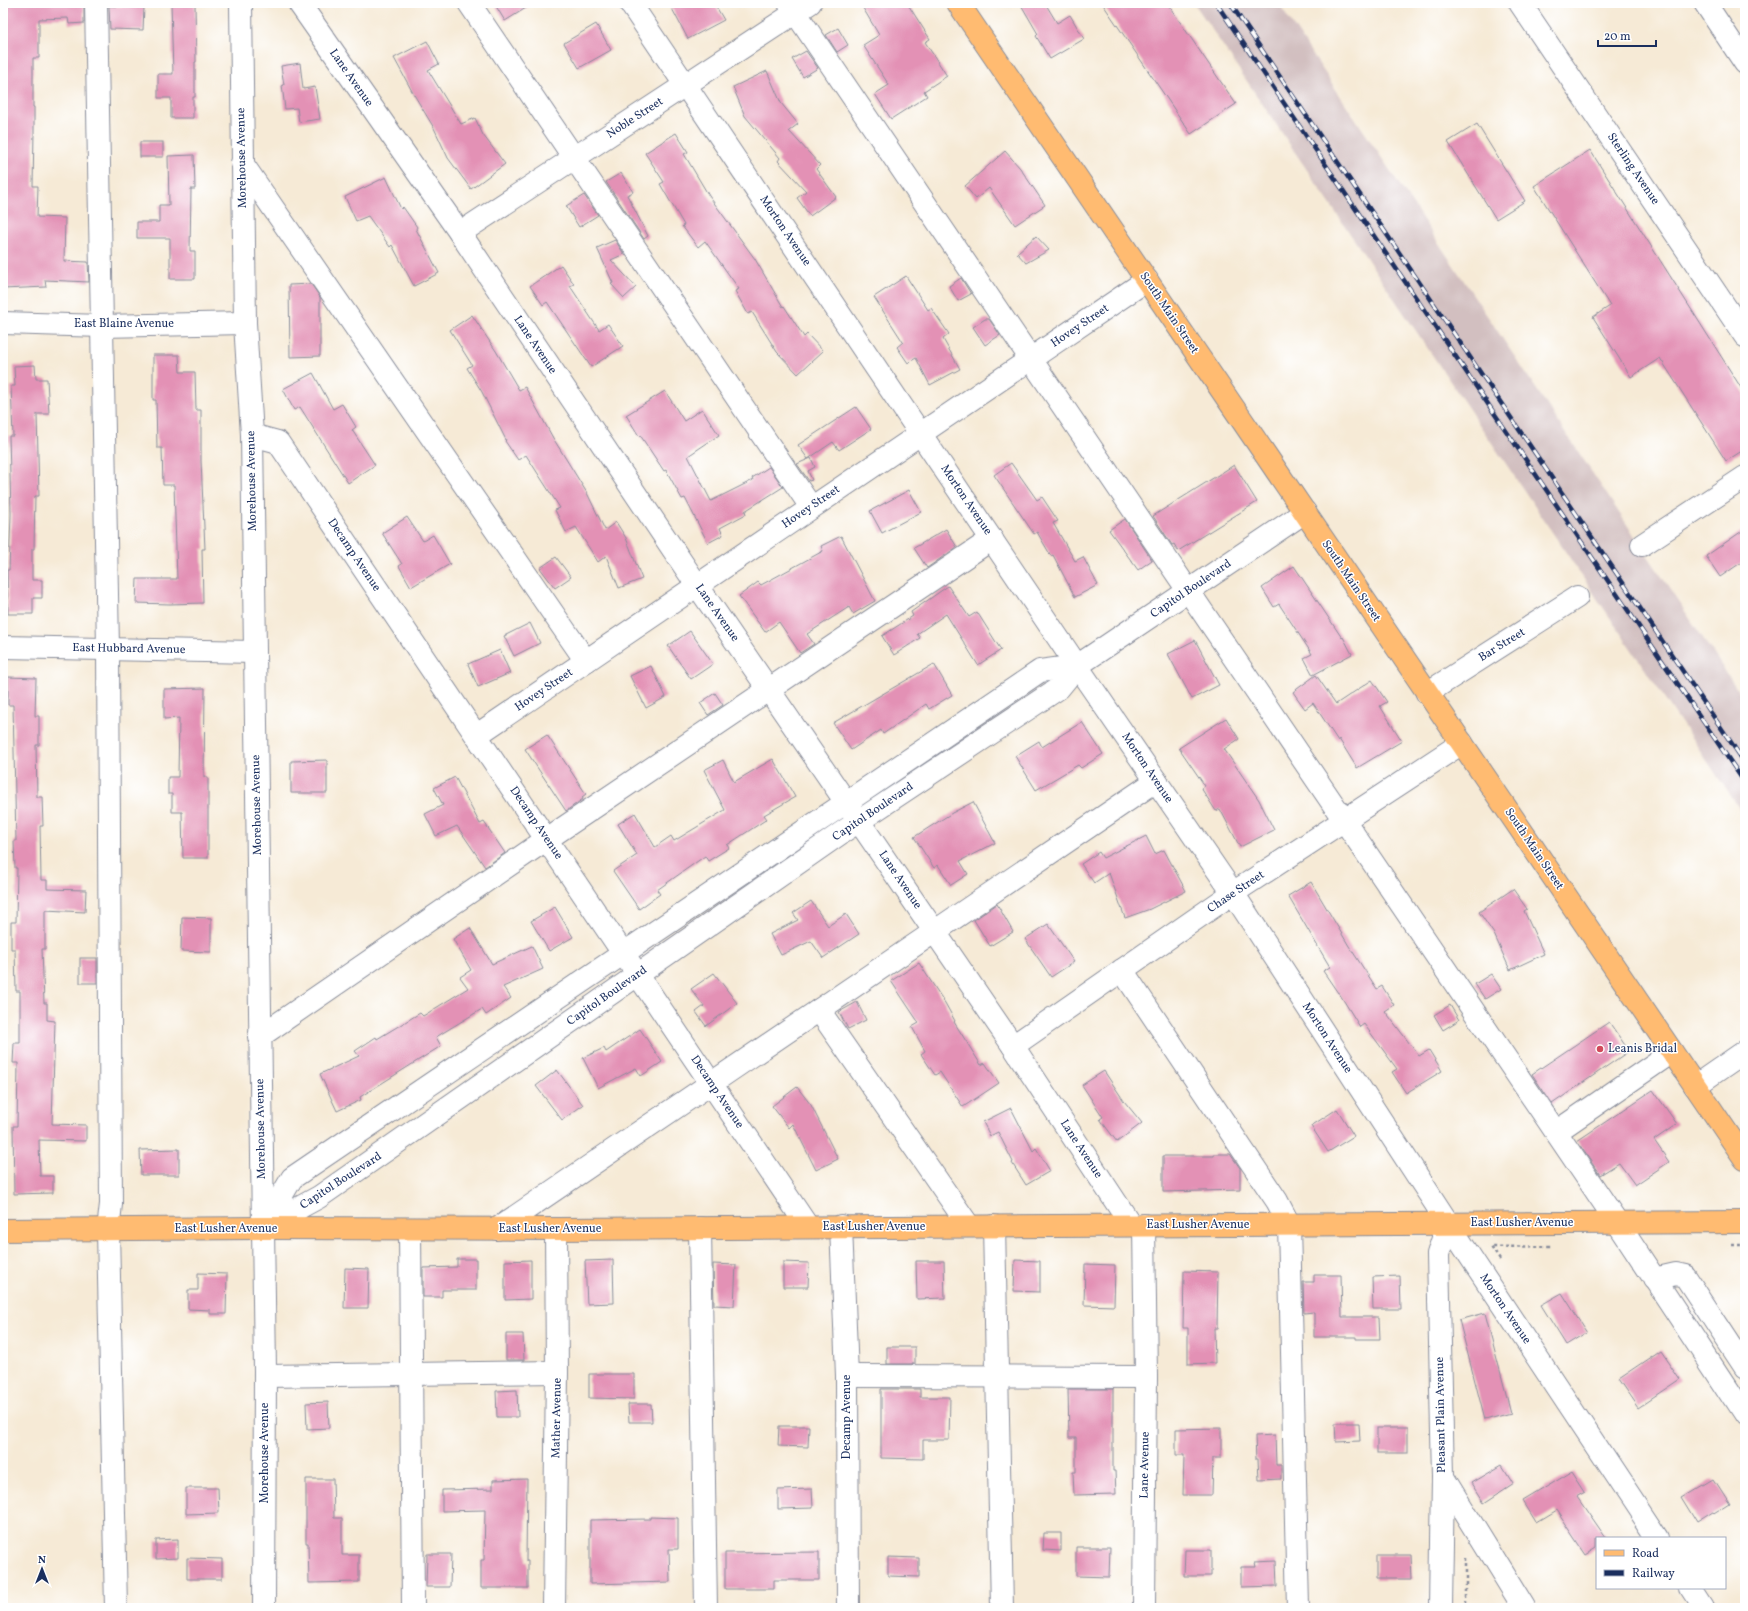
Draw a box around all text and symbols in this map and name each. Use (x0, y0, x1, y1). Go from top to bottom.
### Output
scale bar (1598, 22, 1656, 48)
text: 20 m (1604, 29, 1631, 45)
street label: Lane Avenue (325, 46, 377, 110)
street label: Noble Street (603, 94, 667, 142)
street label: Morehouse Avenue (233, 107, 251, 209)
street label: Sterling Avenue (1603, 130, 1663, 208)
street label: Morton Avenue (756, 193, 815, 270)
street label: South Main Street (1136, 269, 1202, 357)
street label: Hovey Street (1048, 301, 1112, 351)
street label: Lane Avenue (510, 313, 561, 378)
street label: East Blaine Avenue (74, 316, 174, 332)
street label: Morehouse Avenue (243, 430, 261, 532)
street label: Morton Avenue (937, 462, 996, 539)
street label: Hovey Street (779, 482, 843, 532)
street label: Decamp Avenue (324, 515, 385, 595)
street label: South Main Street (1318, 537, 1384, 625)
street label: Capitol Boulevard (1147, 556, 1235, 622)
street label: Lane Avenue (691, 581, 743, 645)
street label: Bar Street (1476, 624, 1528, 666)
street label: East Hubbard Avenue (72, 640, 186, 658)
street label: Hovey Street (512, 665, 576, 715)
street label: Morton Avenue (1118, 730, 1177, 807)
street label: Morehouse Avenue (248, 754, 266, 856)
street label: Capitol Boulevard (829, 779, 917, 845)
street label: Decamp Avenue (506, 783, 567, 863)
street label: South Main Street (1501, 805, 1567, 893)
street label: Lane Avenue (875, 848, 926, 913)
street label: Chase Street (1204, 867, 1268, 917)
street label: Capitol Boulevard (564, 962, 650, 1030)
street label: Morton Avenue (1298, 999, 1356, 1077)
place label: Leanis Bridal (1608, 1041, 1678, 1057)
marker: Leanis Bridal (1595, 1044, 1605, 1054)
street label: Decamp Avenue (687, 1052, 748, 1132)
street label: Morehouse Avenue (252, 1078, 270, 1180)
street label: Lane Avenue (1056, 1116, 1106, 1182)
street label: Capitol Boulevard (297, 1148, 385, 1213)
street label: East Lusher Avenue (1470, 1215, 1574, 1231)
street label: East Lusher Avenue (1146, 1217, 1250, 1233)
street label: East Lusher Avenue (822, 1219, 926, 1235)
street label: East Lusher Avenue (174, 1221, 278, 1237)
street label: East Lusher Avenue (498, 1221, 602, 1237)
street label: Morton Avenue (1476, 1271, 1535, 1348)
street label: Pleasant Plain Avenue (1432, 1357, 1450, 1473)
street label: Decamp Avenue (839, 1374, 855, 1459)
street label: Mather Avenue (548, 1377, 566, 1458)
street label: Morehouse Avenue (257, 1402, 273, 1503)
street label: Lane Avenue (1136, 1431, 1154, 1499)
legend (1596, 1537, 1726, 1589)
text: Road (1632, 1546, 1659, 1562)
north arrow (22, 1549, 62, 1589)
text: N (38, 1553, 46, 1568)
text: Railway (1632, 1566, 1675, 1582)

